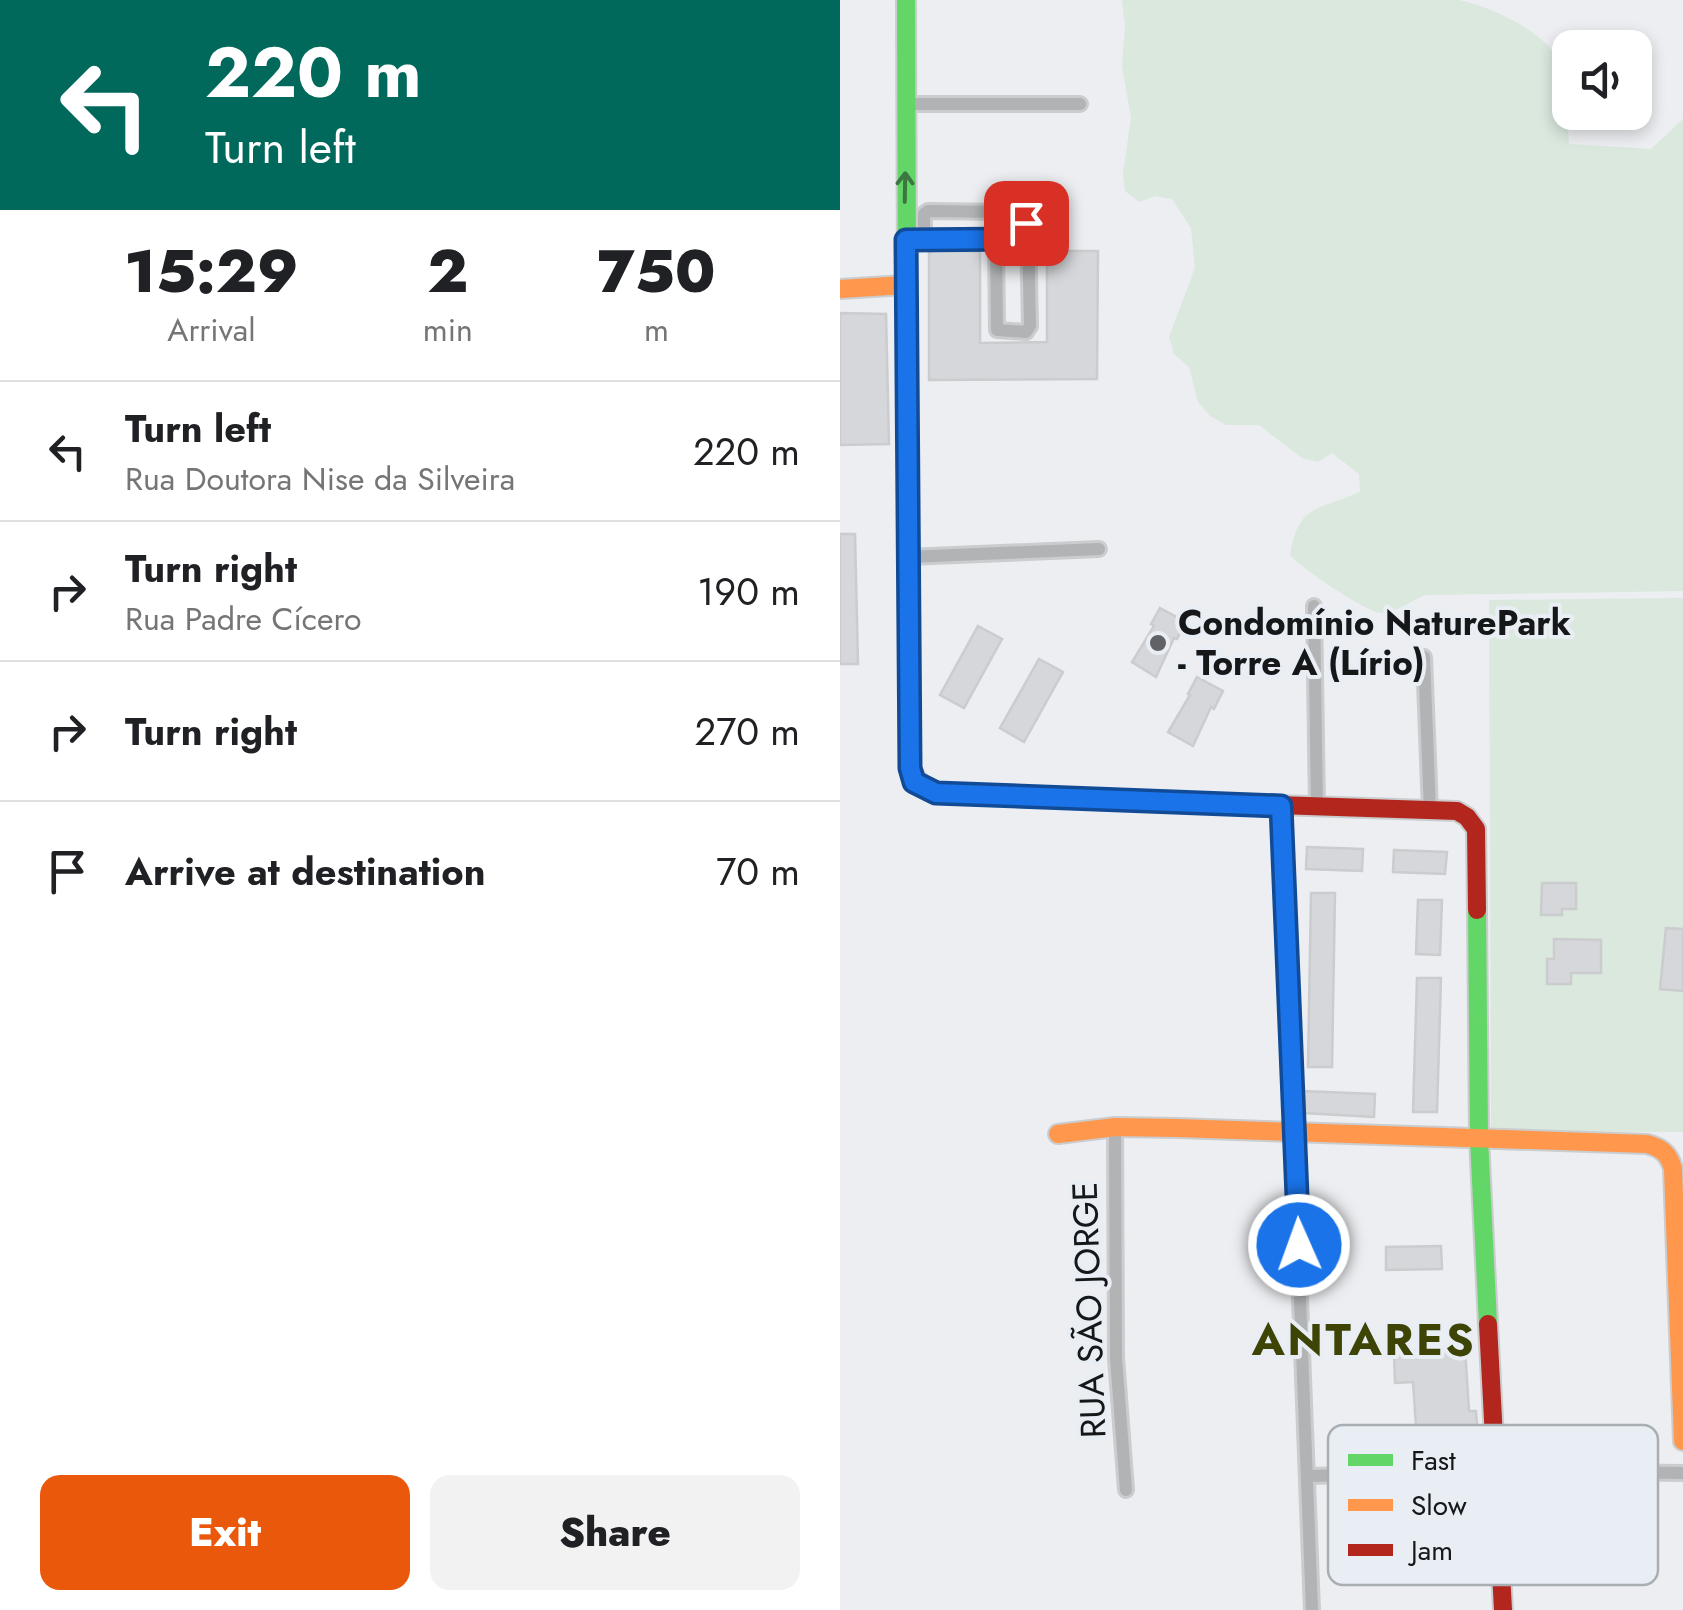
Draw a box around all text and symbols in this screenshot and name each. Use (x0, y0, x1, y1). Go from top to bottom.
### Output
text: 220 m (205, 22, 422, 123)
map controls (1552, 30, 1652, 130)
button: sound (1552, 30, 1652, 130)
icon: left (40, 40, 170, 170)
text: Turn left (205, 115, 356, 180)
one-way arrow (896, 172, 914, 204)
pin (984, 181, 1069, 266)
icon: arrive (999, 196, 1054, 251)
text: 15:29 (124, 228, 299, 315)
text: 2 (427, 228, 468, 315)
text: 750 (597, 228, 716, 315)
text: Arrival (167, 307, 256, 353)
text: min (423, 307, 473, 353)
text: m (644, 307, 669, 353)
text: Turn left (125, 401, 271, 456)
icon: left (40, 424, 95, 479)
text: 220 m (693, 424, 800, 479)
text: Rua Doutora Nise da Silveira (125, 456, 515, 502)
text: Turn right (125, 541, 297, 596)
icon: right (40, 564, 95, 619)
text: 190 m (697, 564, 800, 619)
text: Rua Padre Cícero (125, 596, 361, 642)
place label: Condomínio NaturePark - Torre A (Lírio) (1178, 598, 1571, 688)
marker: Condomínio NaturePark - Torre A (Lírio) (1147, 632, 1169, 654)
icon: right (40, 704, 95, 759)
text: Turn right (125, 704, 297, 759)
text: 270 m (695, 704, 800, 759)
icon: arrive (40, 844, 95, 899)
text: Arrive at destination (125, 844, 486, 899)
text: 70 m (716, 844, 800, 899)
street label: RUA SÃO JORGE (1060, 1181, 1118, 1439)
position arrow (1247, 1193, 1351, 1297)
district label: ANTARES (1251, 1307, 1476, 1372)
legend (1328, 1425, 1658, 1585)
text: Fast (1411, 1440, 1456, 1481)
button: Exit (40, 1475, 410, 1590)
button: Share (430, 1475, 800, 1590)
text: Slow (1411, 1485, 1467, 1526)
text: Jam (1407, 1530, 1453, 1571)

